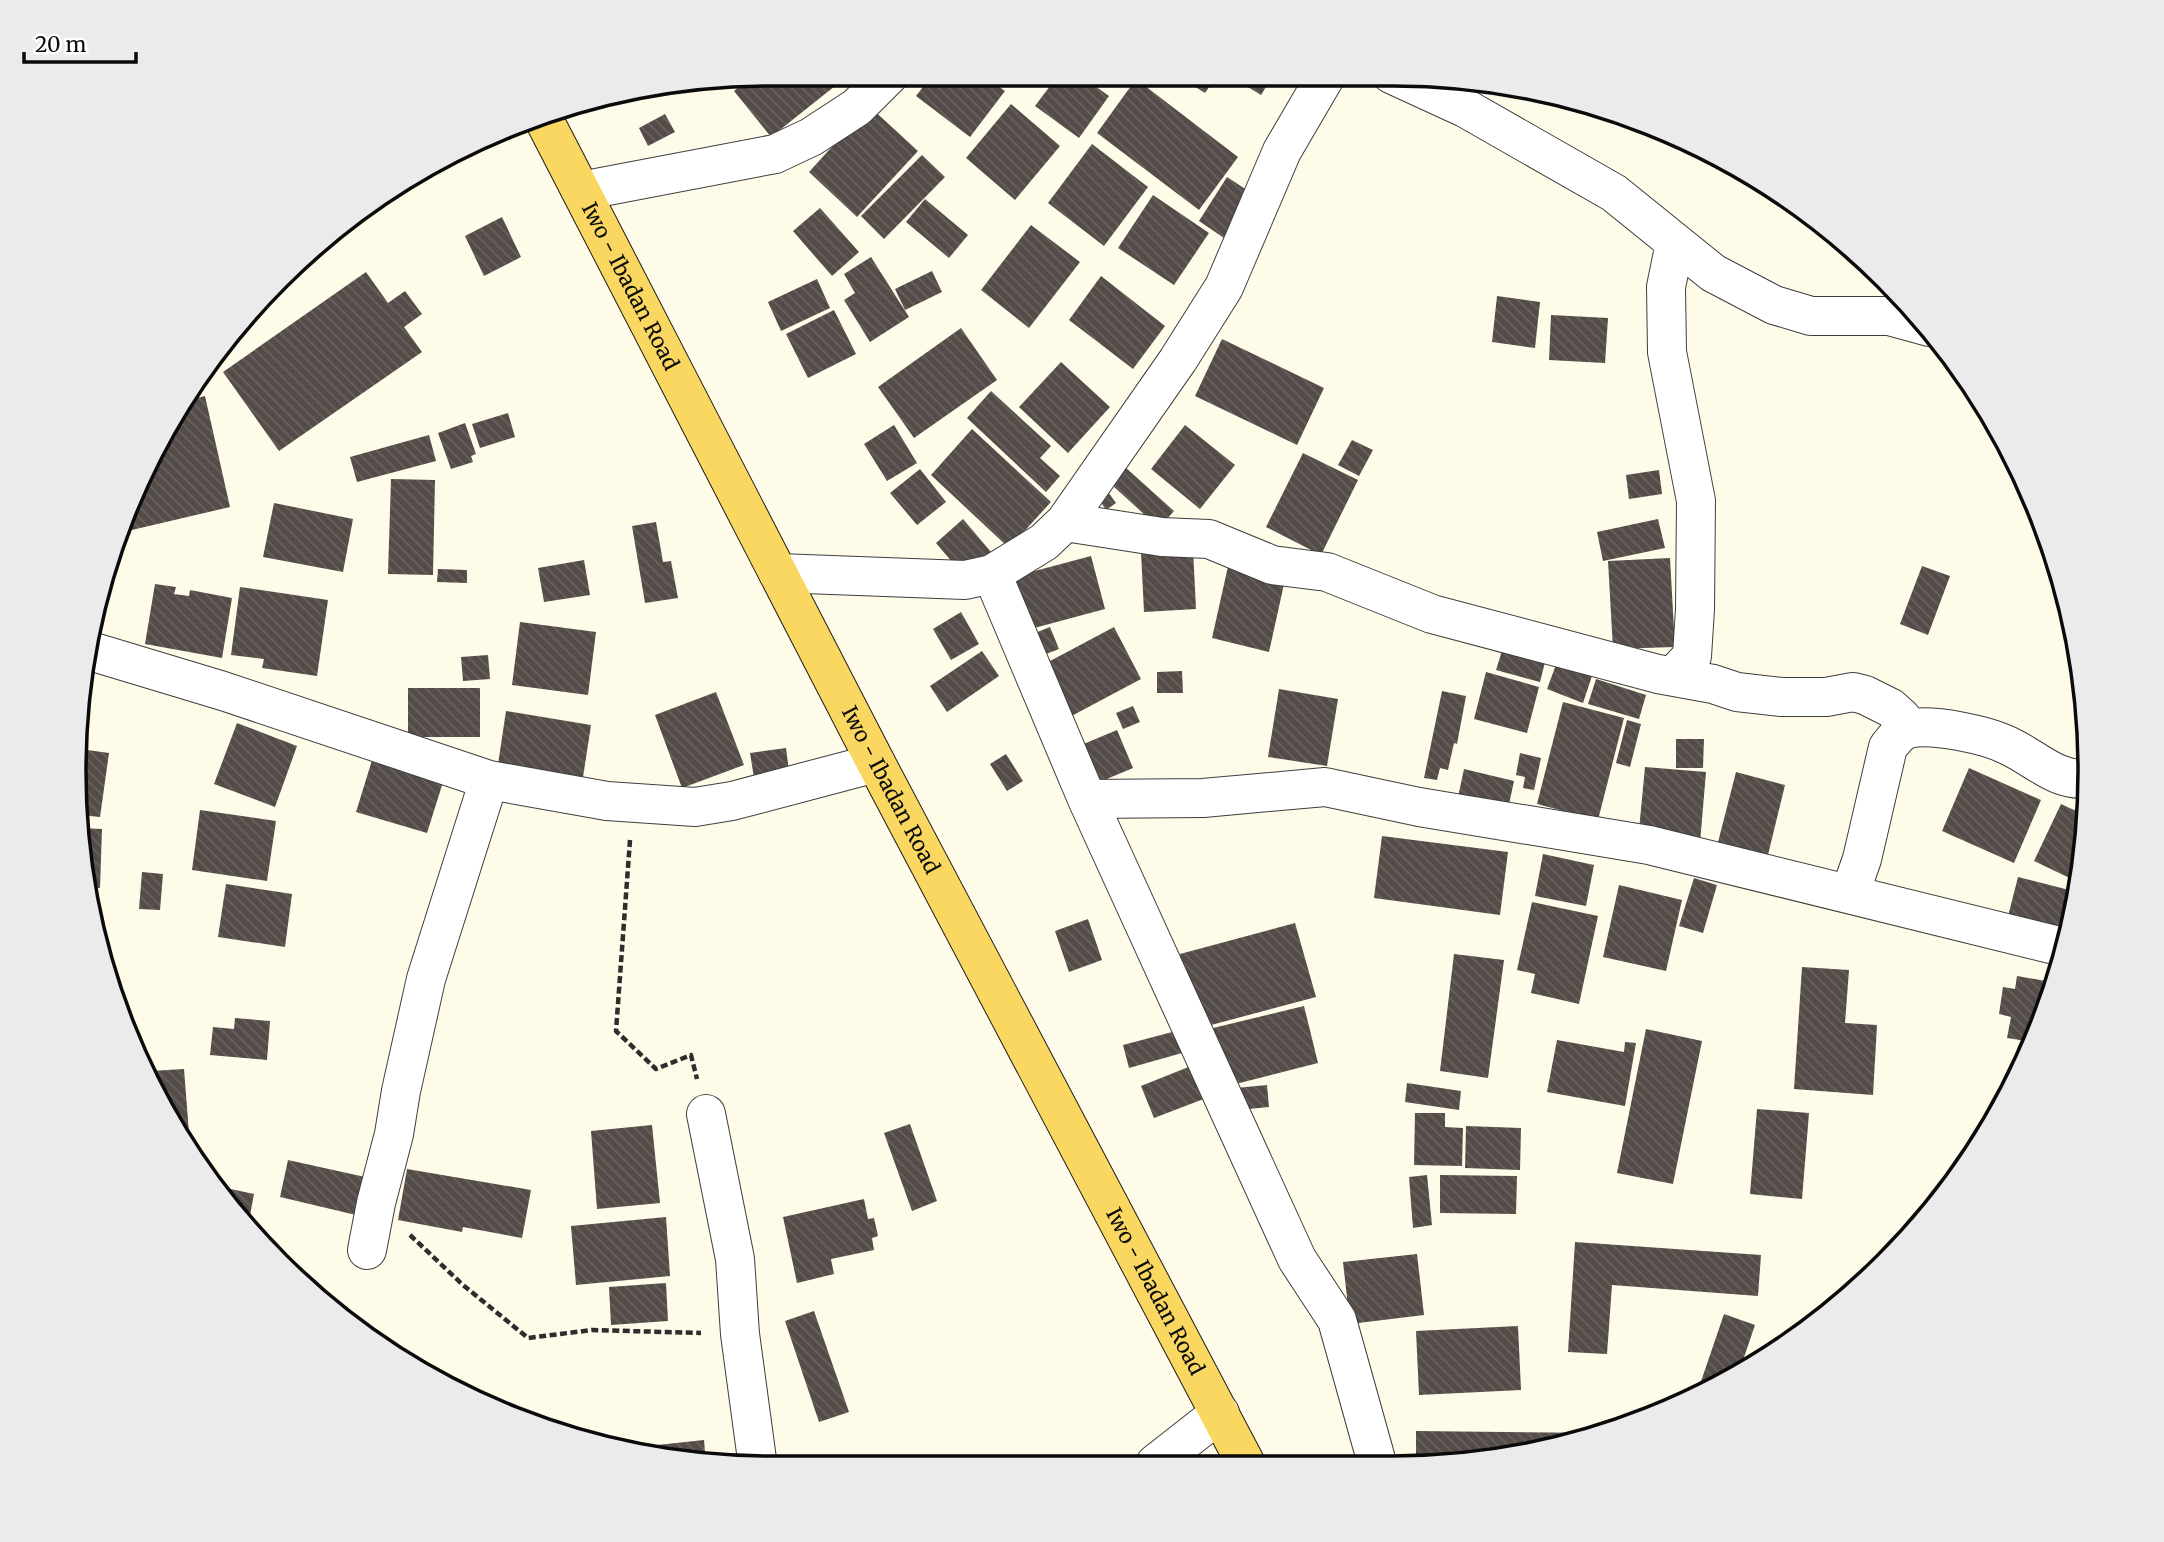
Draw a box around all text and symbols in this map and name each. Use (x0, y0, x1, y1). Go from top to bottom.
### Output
scale bar (24, 21, 136, 65)
text: 20 m (35, 31, 87, 58)
street label: Iwo - Ibadan Road (576, 198, 685, 375)
street label: Iwo - Ibadan Road (836, 701, 946, 878)
street label: Iwo - Ibadan Road (1100, 1203, 1211, 1380)

